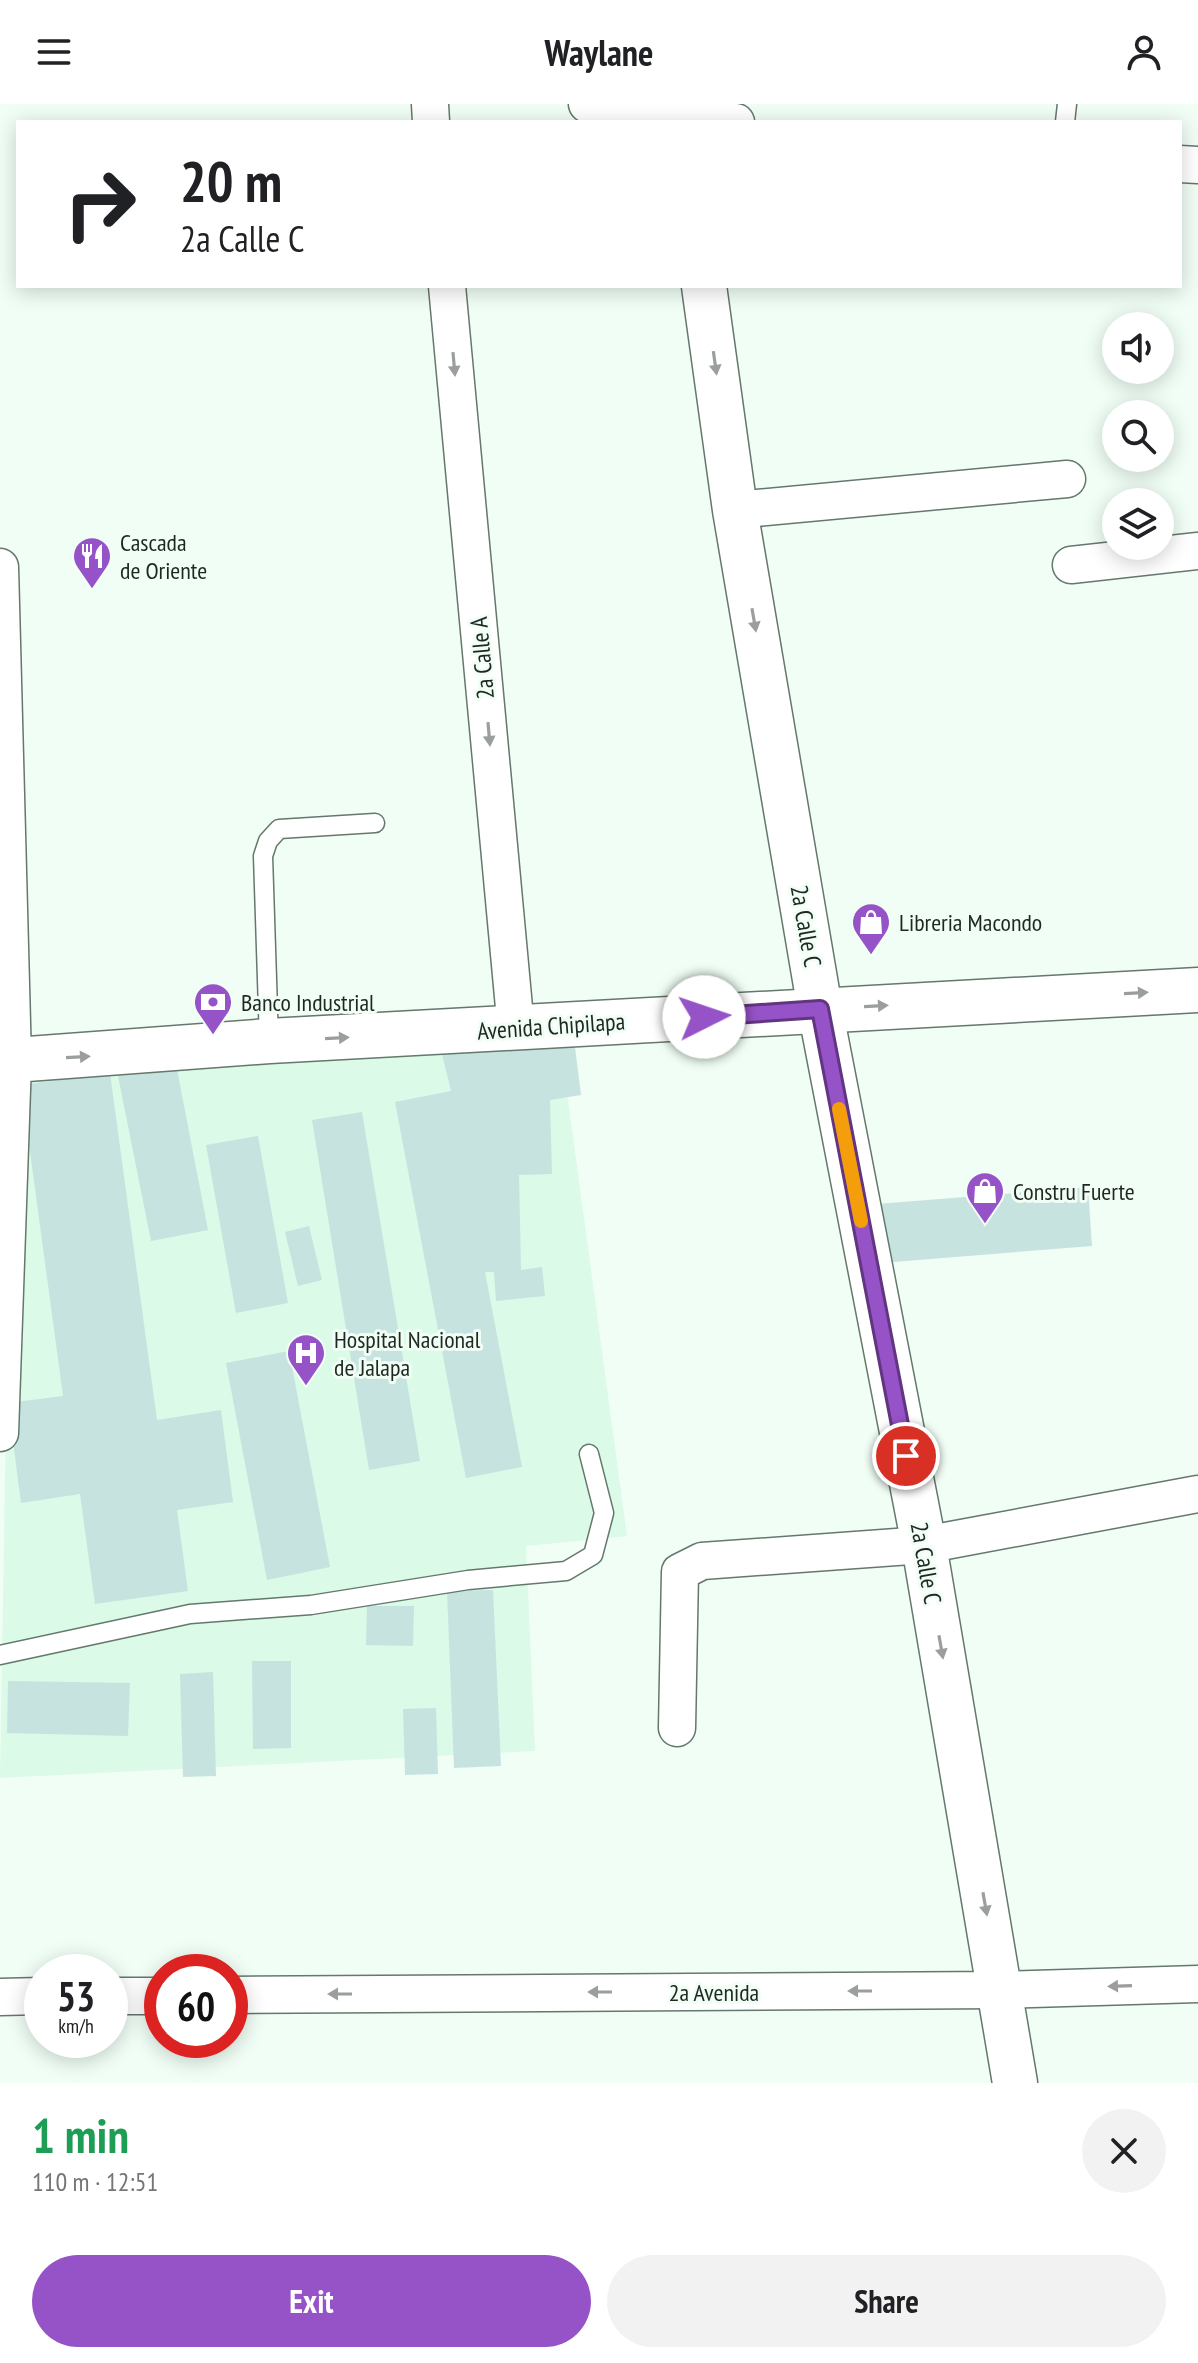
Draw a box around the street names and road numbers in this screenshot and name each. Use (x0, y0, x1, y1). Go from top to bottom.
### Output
street label: 2a Calle A (463, 615, 501, 701)
street label: 2a Calle C (784, 882, 828, 970)
street label: Avenida Chipilapa (476, 1005, 626, 1047)
street label: 2a Calle C (904, 1519, 948, 1607)
street label: 2a Avenida (669, 1977, 759, 2008)

